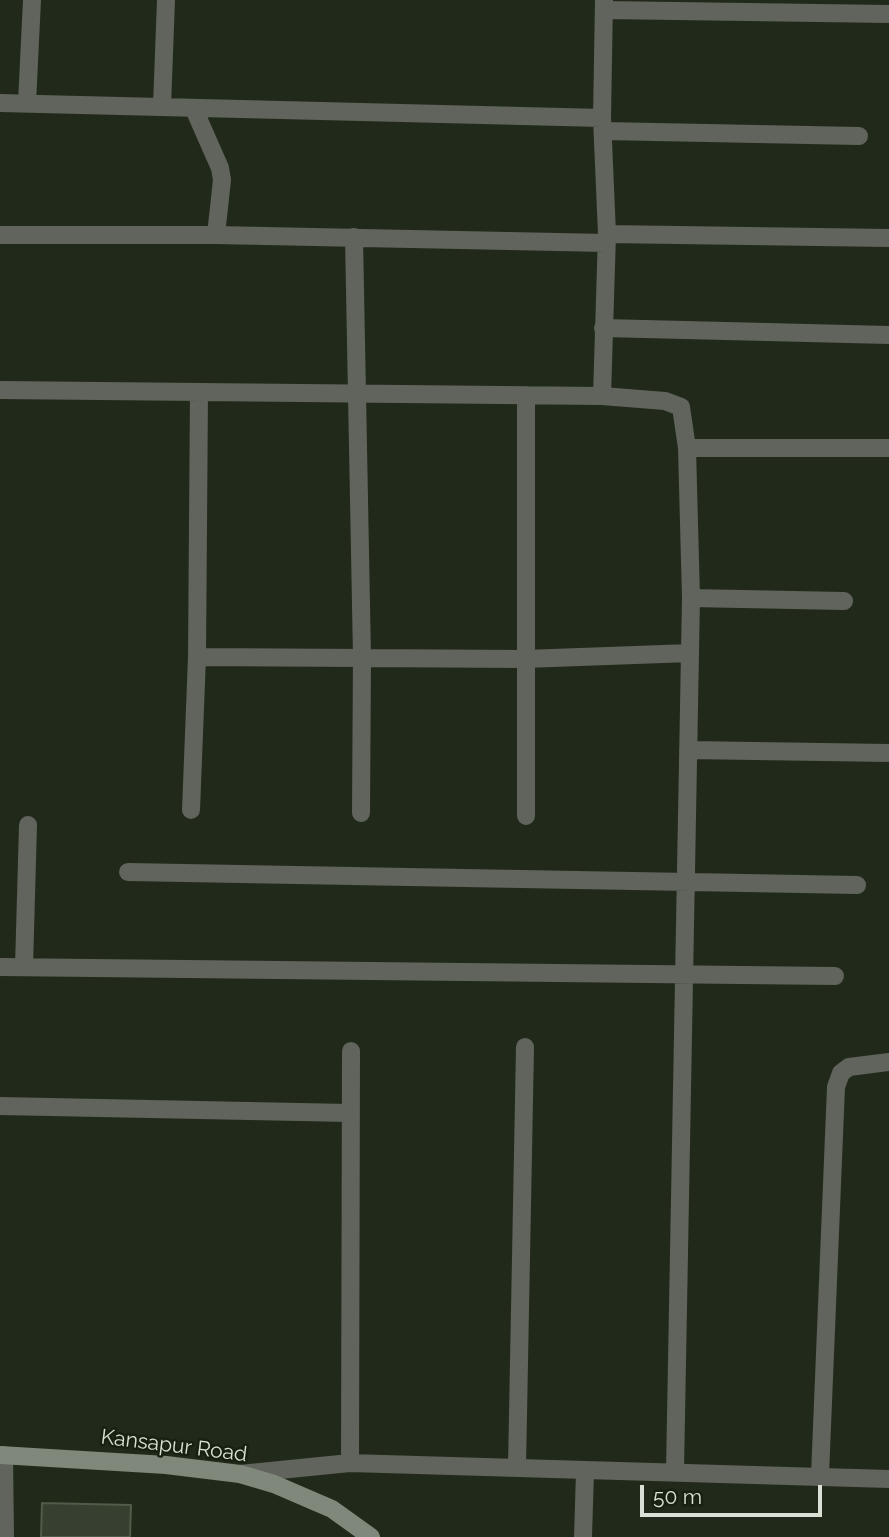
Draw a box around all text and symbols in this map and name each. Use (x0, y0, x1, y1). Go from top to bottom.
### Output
street label: Kansapur Road (99, 1425, 249, 1467)
scale bar (644, 1470, 826, 1514)
text: 50 m (653, 1484, 702, 1509)

